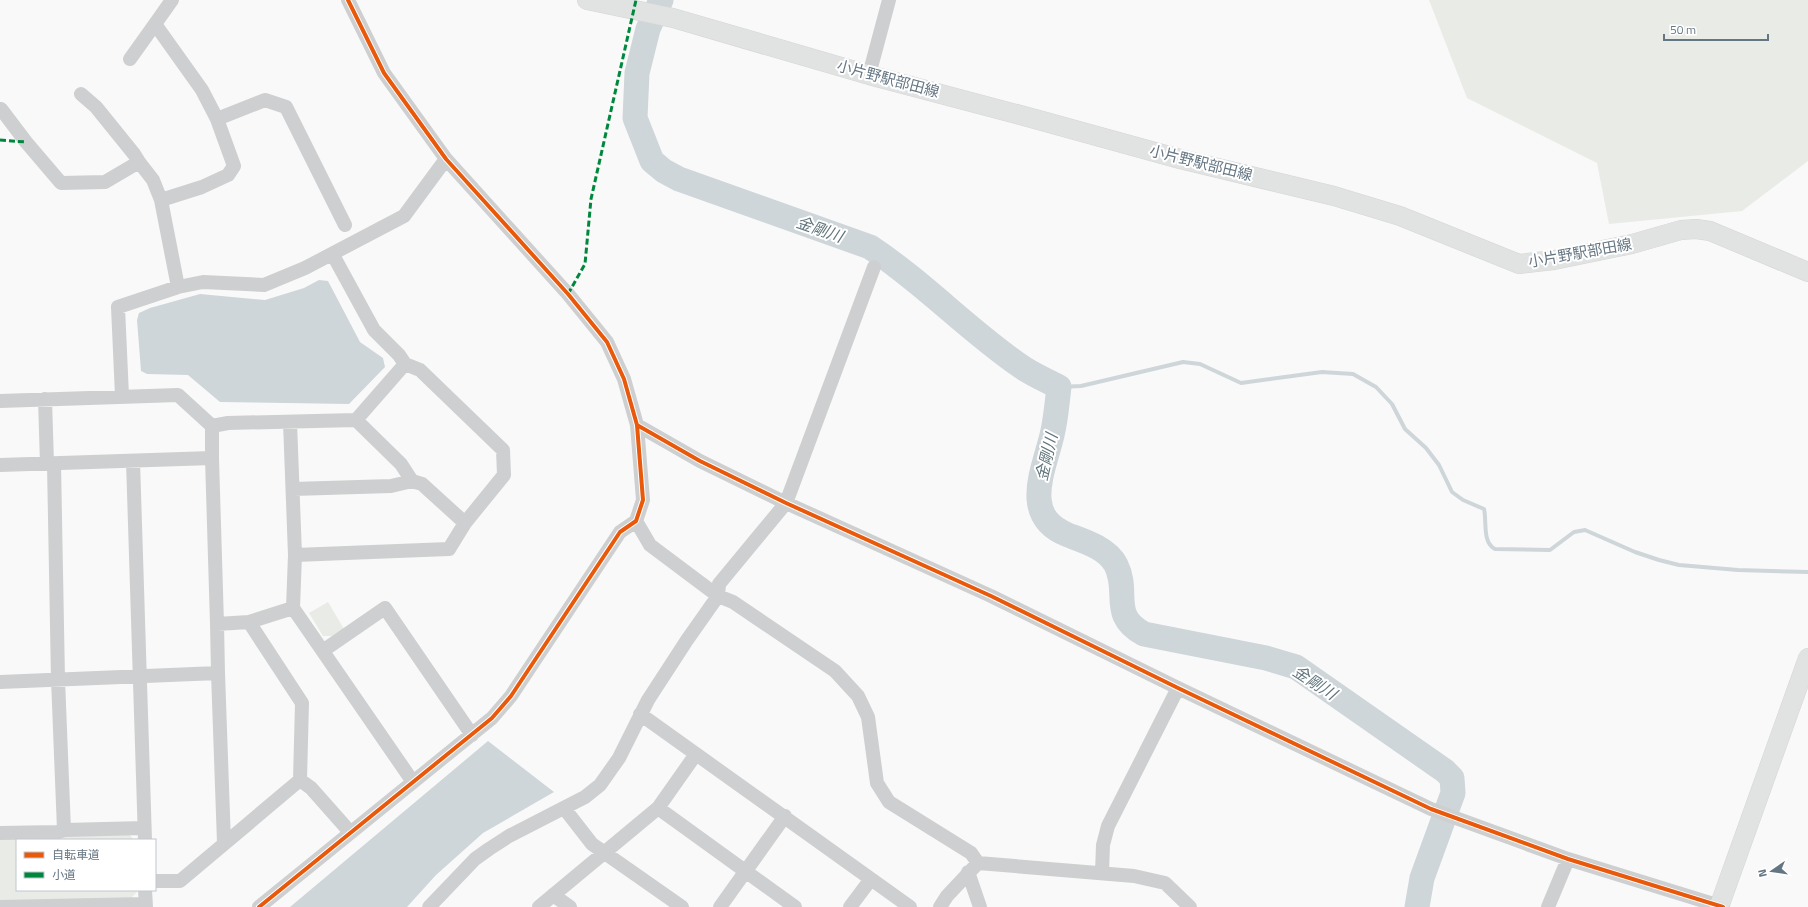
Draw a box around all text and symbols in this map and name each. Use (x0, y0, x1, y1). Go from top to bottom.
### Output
scale bar (1664, 16, 1768, 42)
text: 50 m (1670, 20, 1696, 39)
street label: 小片野駅部田線 (834, 54, 942, 103)
street label: 小片野駅部田線 (1147, 139, 1255, 186)
water label: 金剛川 (793, 210, 848, 249)
street label: 小片野駅部田線 (1526, 232, 1634, 273)
water label: 金剛川 (1029, 429, 1064, 483)
water label: 金剛川 (1288, 659, 1343, 706)
legend (16, 839, 156, 891)
text: 自転車道 (52, 845, 100, 864)
north arrow (1752, 851, 1792, 891)
text: 小道 (52, 865, 76, 884)
text: N (1754, 868, 1771, 879)

